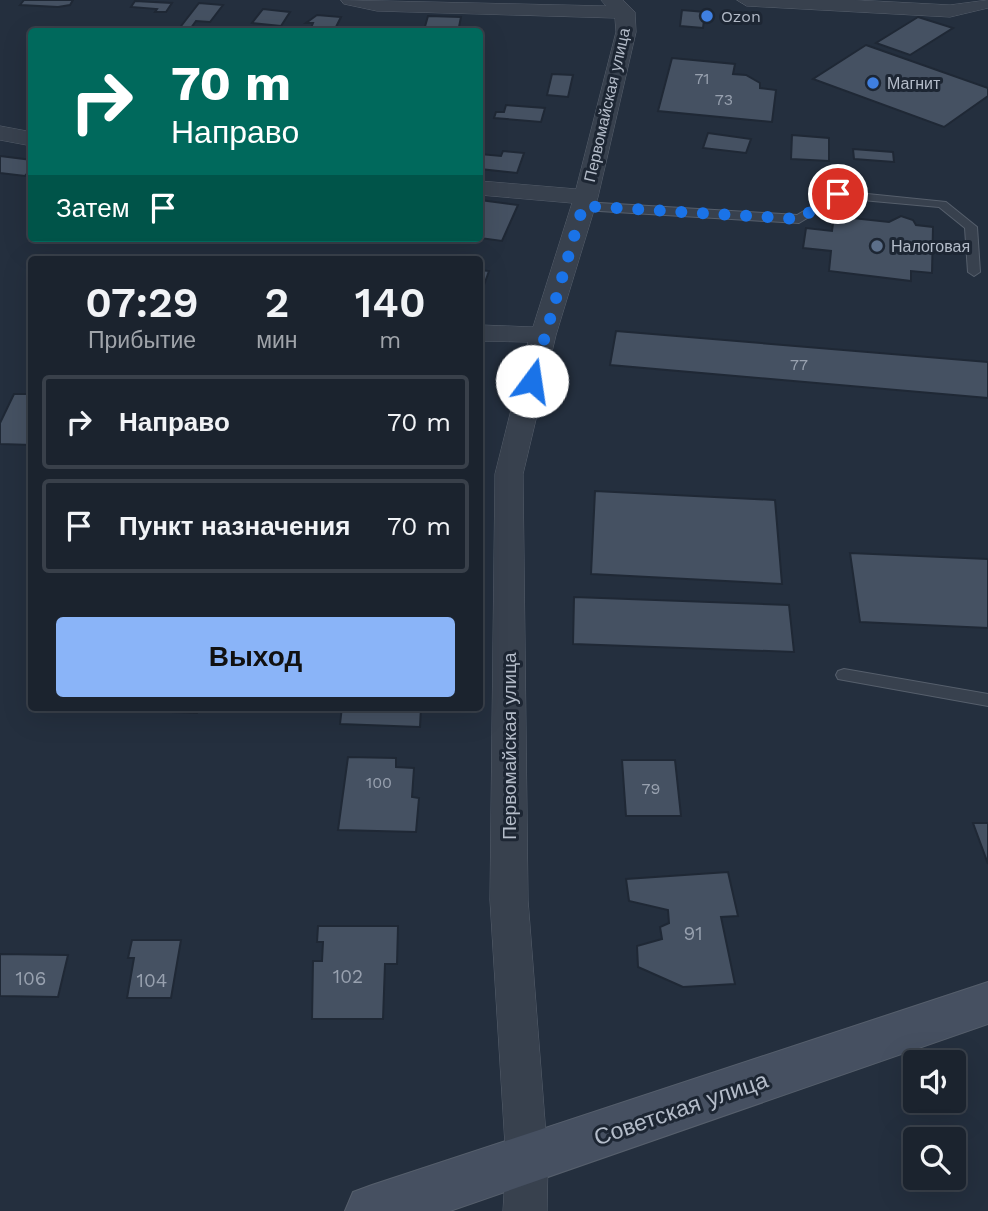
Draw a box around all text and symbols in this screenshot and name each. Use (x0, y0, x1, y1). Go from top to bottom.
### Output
place label: Ozon (721, 7, 761, 26)
marker: Ozon (699, 8, 715, 24)
street label: Первомайская улица (580, 26, 634, 184)
text: 70 m (171, 54, 291, 112)
icon: right (56, 56, 147, 147)
house number: 71 (694, 69, 710, 88)
place label: Магнит (887, 74, 941, 93)
marker: Магнит (865, 75, 881, 91)
house number: 73 (715, 90, 733, 109)
text: Направо (171, 113, 299, 151)
pin (808, 164, 868, 224)
icon: arrive (819, 175, 857, 213)
icon: arrive (144, 189, 182, 227)
text: Затем (56, 193, 130, 223)
place label: Налоговая (891, 237, 970, 256)
marker: Налоговая (869, 238, 885, 254)
text: 07:29 (85, 278, 199, 327)
text: 2 (264, 278, 289, 327)
text: 140 (355, 278, 426, 327)
text: Прибытие (88, 327, 196, 354)
text: мин (256, 327, 298, 354)
text: m (379, 327, 401, 354)
position arrow (495, 344, 569, 418)
house number: 77 (790, 355, 808, 374)
icon: right (60, 403, 98, 441)
text: Направо (119, 407, 230, 437)
text: 70 m (387, 407, 451, 437)
icon: arrive (60, 507, 98, 545)
text: Пункт назначения (119, 511, 350, 541)
text: 70 m (387, 511, 451, 541)
button: Выход (56, 617, 455, 697)
street label: Первомайская улица (498, 652, 521, 840)
house number: 100 (366, 773, 392, 792)
house number: 79 (642, 779, 660, 798)
house number: 91 (683, 922, 703, 945)
house number: 102 (333, 965, 363, 988)
house number: 106 (16, 967, 46, 990)
house number: 104 (137, 969, 167, 992)
map controls (903, 1050, 966, 1190)
button: sound (903, 1050, 966, 1113)
street label: Советская улица (591, 1067, 772, 1151)
button: search (903, 1127, 966, 1190)

